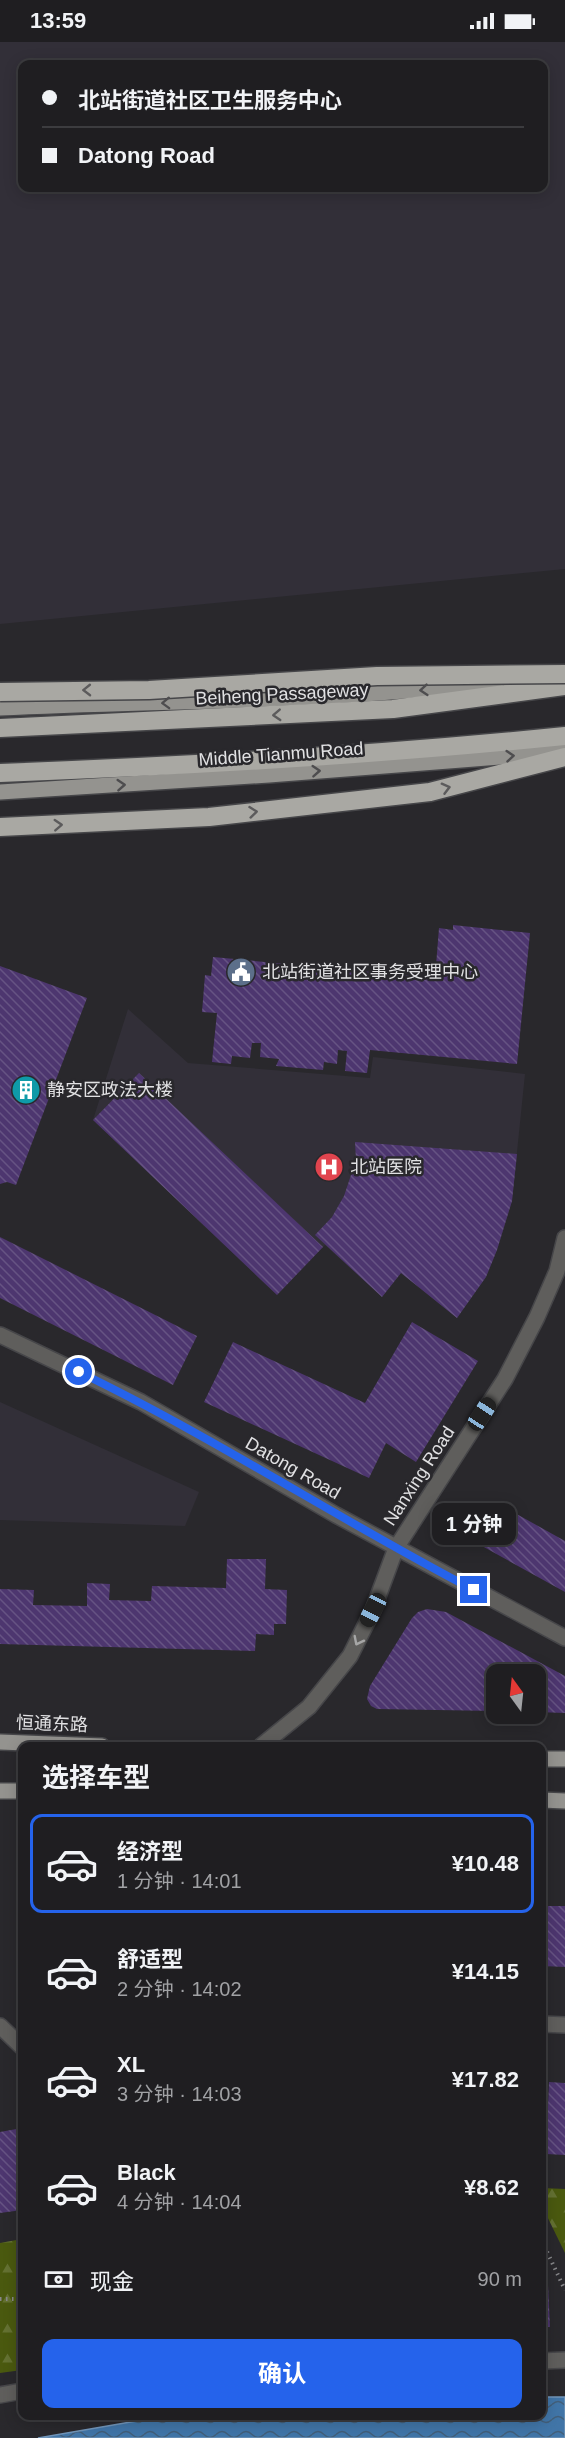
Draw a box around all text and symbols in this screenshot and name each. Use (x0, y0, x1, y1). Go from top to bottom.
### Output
text: 13:59 (30, 8, 86, 33)
text: 北站街道社区卫生服务中心 (78, 88, 342, 113)
text: Datong Road (78, 143, 215, 168)
street label: Beiheng Passageway (195, 679, 369, 709)
one-way arrow (419, 683, 428, 696)
one-way arrow (82, 684, 91, 697)
one-way arrow (161, 696, 170, 709)
one-way arrow (273, 709, 282, 722)
street label: Middle Tianmu Road (198, 738, 364, 770)
one-way arrow (506, 750, 515, 763)
one-way arrow (311, 765, 320, 778)
one-way arrow (117, 778, 126, 791)
one-way arrow (440, 783, 451, 795)
one-way arrow (248, 806, 258, 819)
one-way arrow (54, 818, 63, 831)
public building icon: 北站街道社区事务受理中心 (225, 956, 257, 988)
place label: 北站街道社区事务受理中心 (262, 962, 478, 982)
building icon: 静安区政法大楼 (10, 1074, 42, 1106)
place label: 静安区政法大楼 (47, 1080, 173, 1100)
hospital icon: 北站医院 (313, 1151, 345, 1183)
place label: 北站医院 (350, 1157, 422, 1177)
route start (65, 1358, 92, 1385)
car (465, 1394, 499, 1434)
street label: Nanxing Road (380, 1423, 458, 1529)
street label: Datong Road (242, 1433, 344, 1503)
callout: 1 分钟 (432, 1503, 516, 1545)
text: 1 分钟 (446, 1513, 502, 1535)
route end (460, 1576, 487, 1603)
car (357, 1590, 389, 1630)
one-way arrow (353, 1634, 365, 1645)
north arrow (486, 1664, 546, 1724)
map controls (486, 1664, 546, 1724)
street label: 恒通东路 (16, 1713, 88, 1735)
text: 选择车型 (42, 1763, 150, 1793)
icon: car (45, 1837, 99, 1891)
text: 经济型 (117, 1839, 183, 1864)
text: ¥10.48 (452, 1851, 519, 1876)
text: 1 分钟 · 14:01 (117, 1870, 242, 1892)
icon: car (45, 1945, 99, 1999)
text: 舒适型 (117, 1947, 183, 1972)
text: ¥14.15 (452, 1959, 519, 1984)
text: 2 分钟 · 14:02 (117, 1978, 242, 2000)
text: XL (117, 2052, 145, 2077)
icon: car (45, 2053, 99, 2107)
text: ¥17.82 (452, 2067, 519, 2092)
text: 3 分钟 · 14:03 (117, 2083, 242, 2105)
text: Black (117, 2160, 176, 2185)
icon: car (45, 2161, 99, 2215)
text: ¥8.62 (464, 2175, 519, 2200)
text: 4 分钟 · 14:04 (117, 2191, 242, 2213)
icon: cash (42, 2263, 75, 2296)
text: 90 m (478, 2268, 522, 2290)
text: 现金 (90, 2269, 134, 2294)
button: 确认 (42, 2339, 522, 2408)

